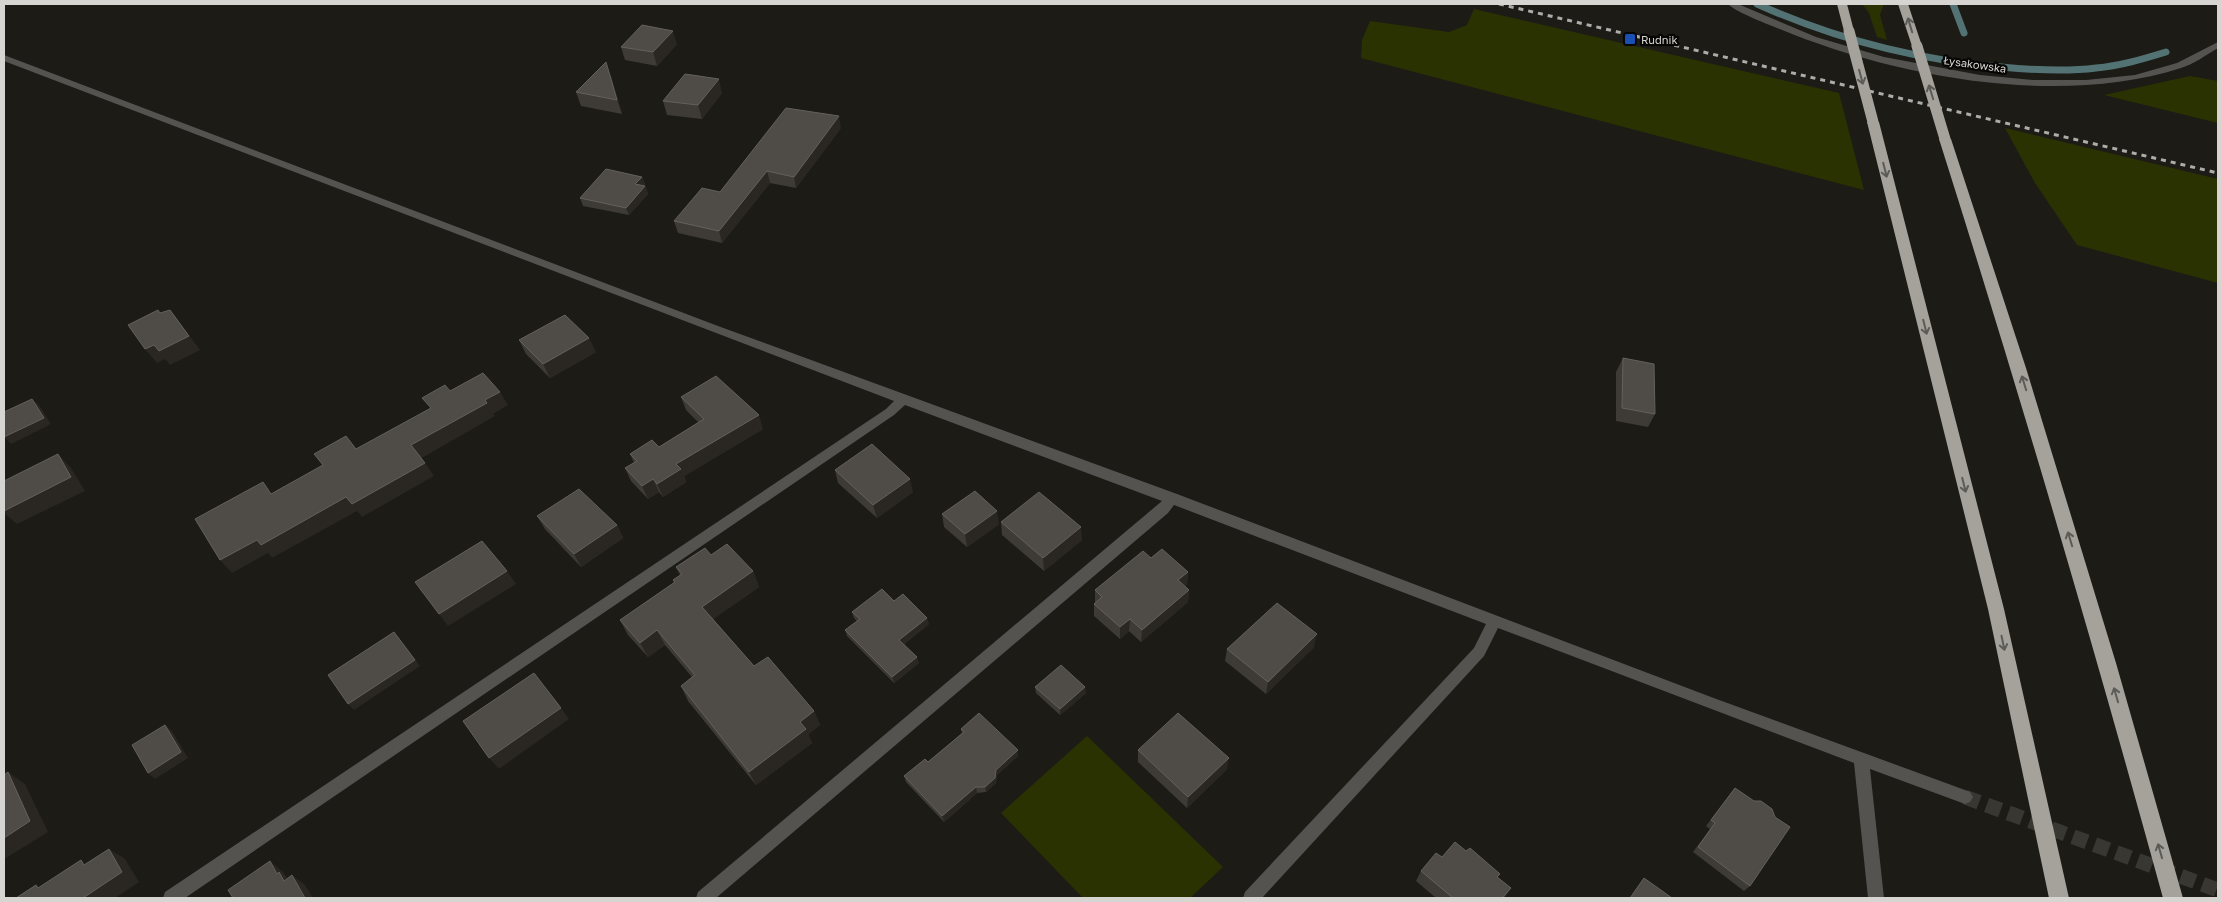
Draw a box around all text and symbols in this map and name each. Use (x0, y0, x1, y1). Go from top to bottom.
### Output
one-way arrow (1905, 17, 1914, 33)
marker: Rudnik (1623, 32, 1637, 46)
place label: Rudnik (1641, 33, 1678, 46)
street label: Łysakowska (1943, 53, 2007, 75)
one-way arrow (1857, 68, 1866, 84)
one-way arrow (1925, 85, 1935, 101)
one-way arrow (1881, 161, 1890, 177)
one-way arrow (1920, 319, 1930, 335)
one-way arrow (2018, 376, 2028, 392)
one-way arrow (1960, 476, 1969, 492)
one-way arrow (2065, 531, 2075, 547)
one-way arrow (1999, 634, 2008, 650)
one-way arrow (2111, 687, 2121, 703)
one-way arrow (2155, 844, 2164, 860)

